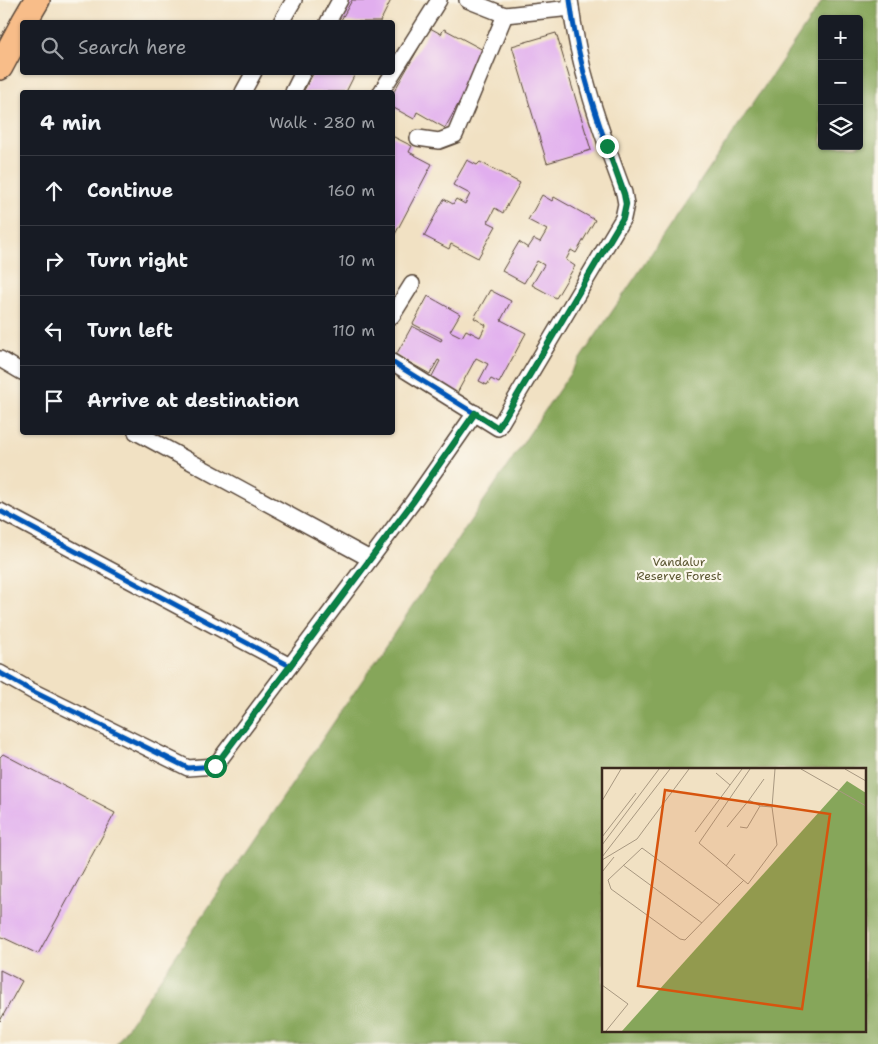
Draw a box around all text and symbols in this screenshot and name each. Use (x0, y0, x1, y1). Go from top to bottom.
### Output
map controls (818, 15, 863, 150)
button: + (818, 15, 863, 60)
search box (20, 20, 395, 75)
icon: search (38, 34, 66, 62)
text: Search here (78, 35, 187, 60)
button: − (818, 60, 863, 105)
button: layers (818, 105, 863, 150)
text: 4 min (40, 109, 101, 137)
text: Walk · 280 m (269, 112, 375, 133)
route end (596, 135, 619, 158)
icon: ahead (40, 177, 68, 205)
text: Continue (87, 178, 173, 203)
text: 160 m (328, 180, 375, 201)
icon: right (40, 247, 68, 275)
text: Turn right (87, 248, 188, 273)
text: 10 m (338, 250, 375, 271)
icon: left (40, 317, 68, 345)
text: Turn left (87, 318, 173, 343)
text: 110 m (332, 320, 375, 341)
icon: arrive (40, 387, 68, 415)
text: Arrive at destination (87, 388, 299, 413)
park label: Vandalur Reserve Forest (636, 554, 722, 584)
route start (204, 755, 227, 778)
inset map (602, 768, 866, 1032)

